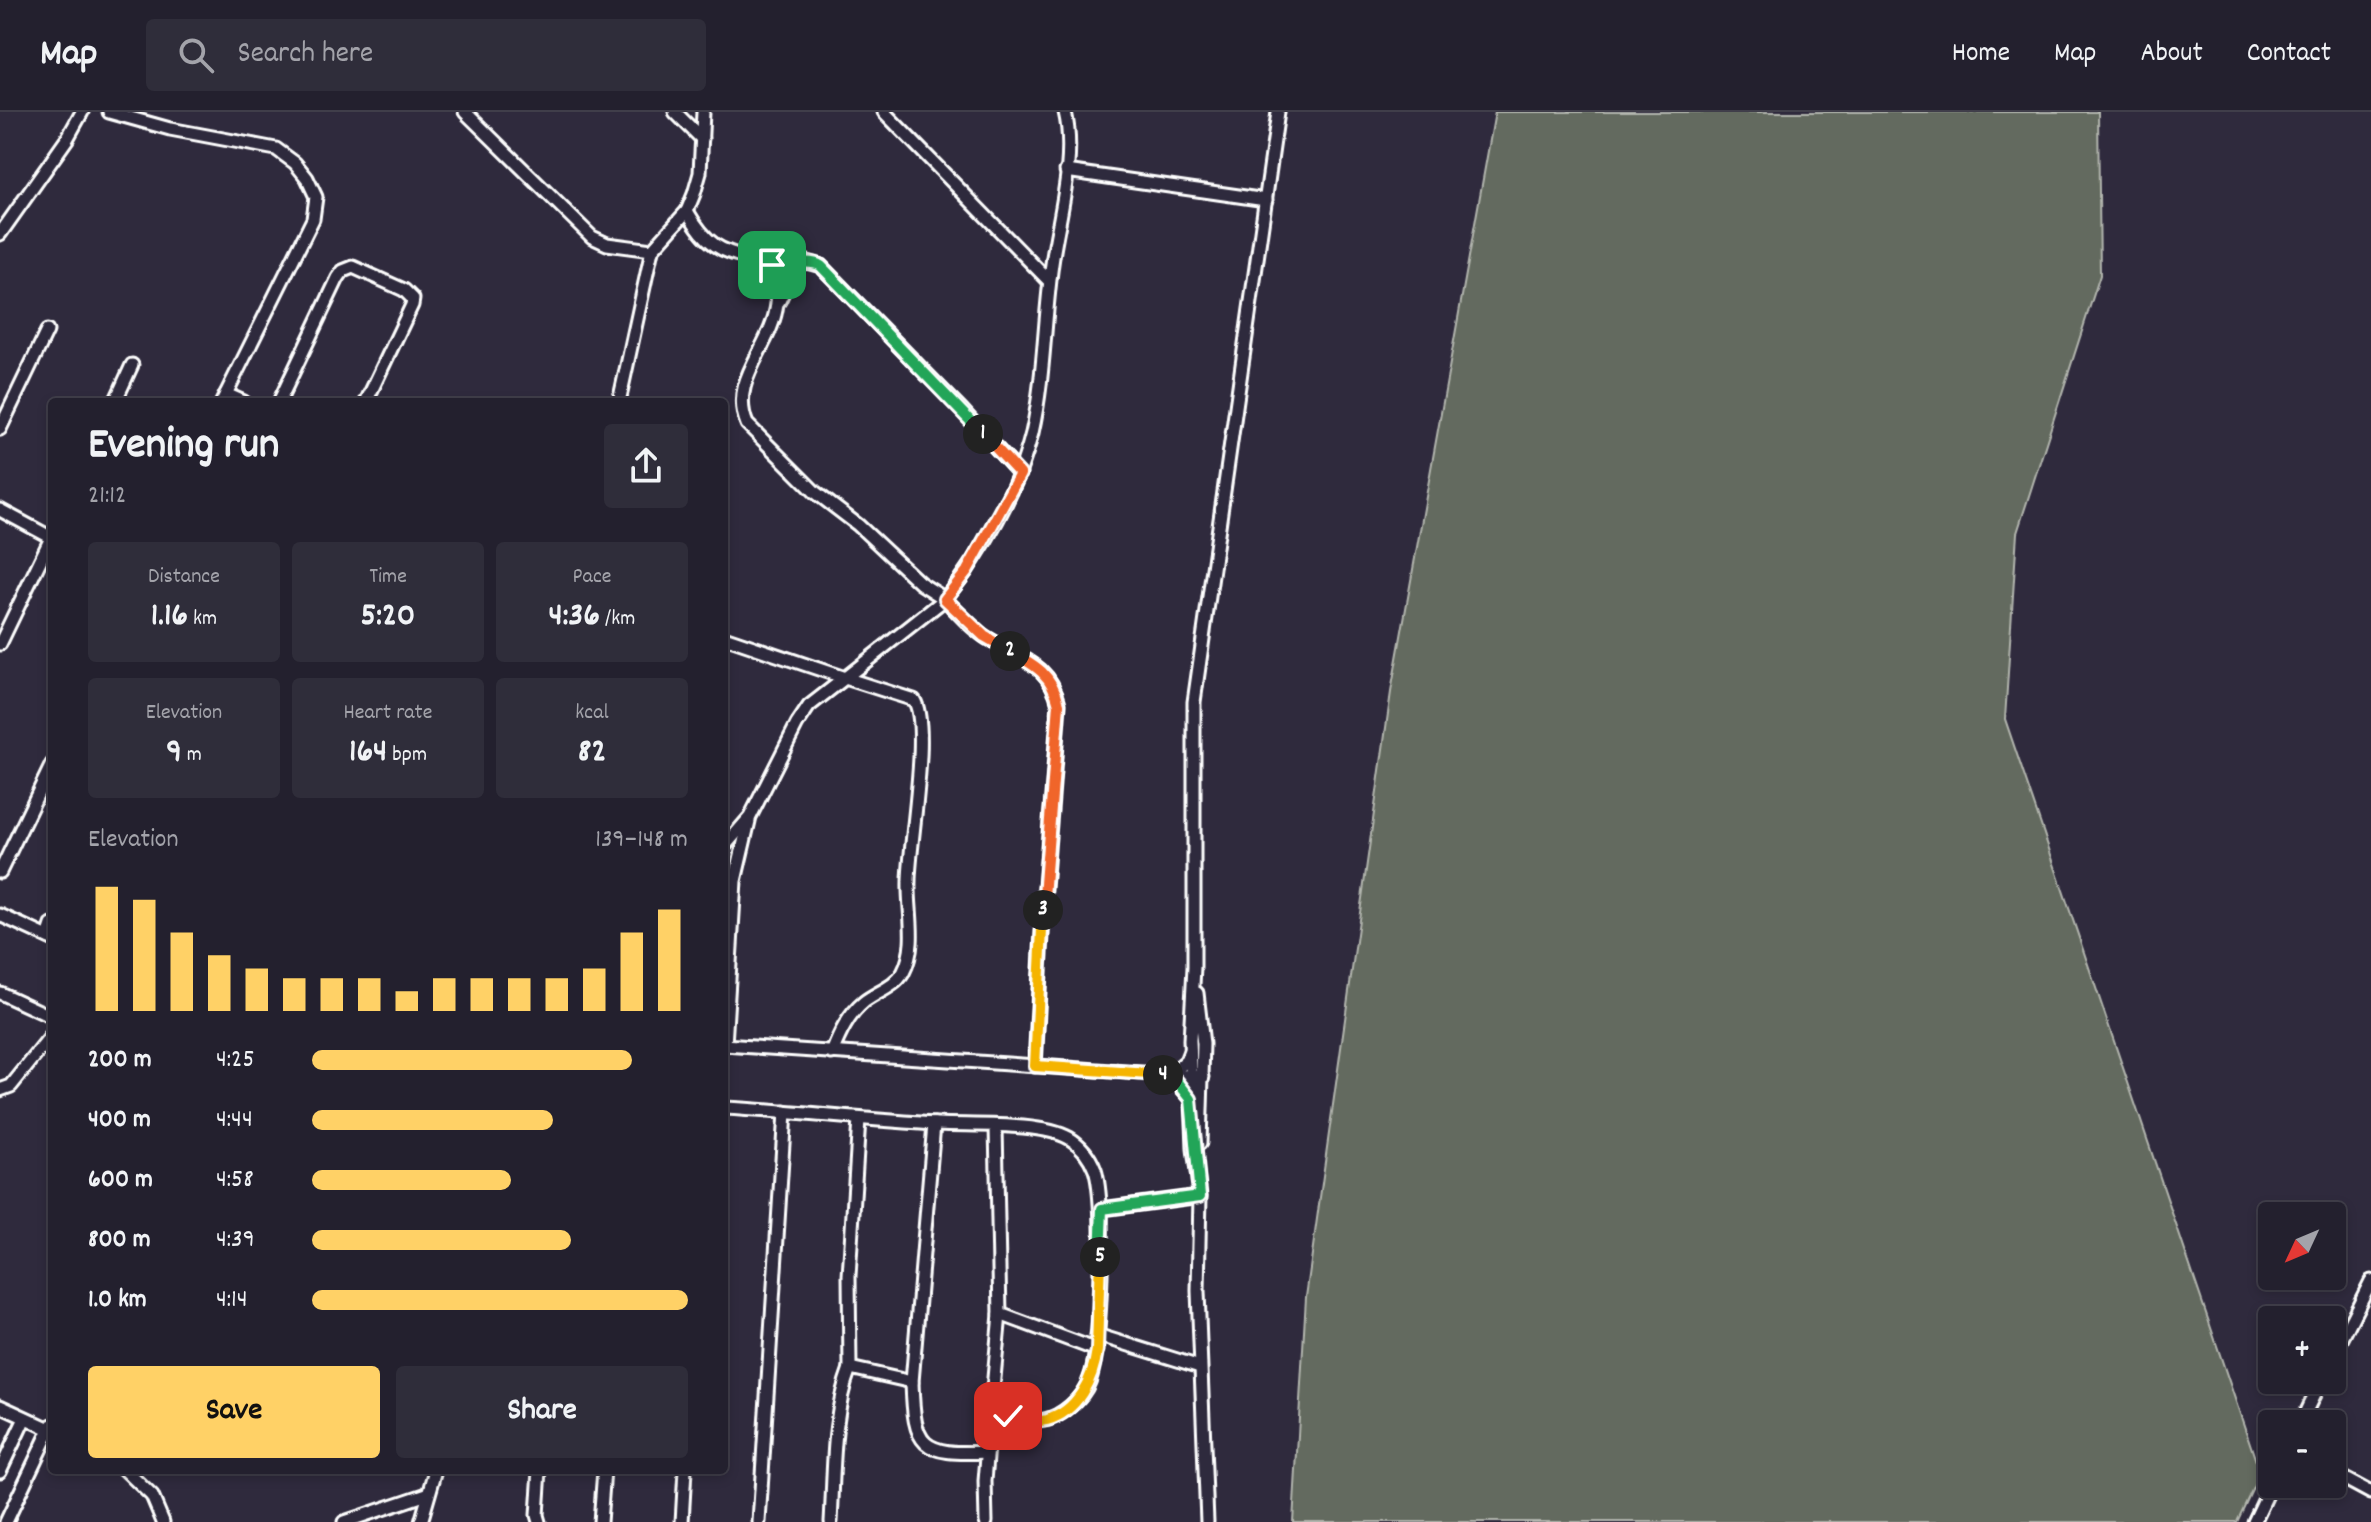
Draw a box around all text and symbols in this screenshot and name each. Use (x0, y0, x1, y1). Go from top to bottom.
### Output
search box (146, 19, 706, 91)
text: Map (40, 28, 98, 83)
icon: search (174, 33, 218, 77)
text: Search here (238, 34, 373, 77)
text: Home (1952, 35, 2010, 75)
text: Map (2054, 35, 2096, 75)
text: About (2140, 35, 2203, 75)
text: Contact (2247, 35, 2331, 75)
pin (738, 231, 806, 299)
icon: arrive (750, 243, 794, 287)
pin: 1 (963, 414, 1003, 454)
text: Evening run (88, 416, 279, 479)
text: 1 (981, 418, 985, 449)
button: share (604, 424, 688, 508)
text: 21:12 (88, 478, 126, 515)
text: Distance (148, 562, 220, 593)
text: Time (369, 562, 407, 593)
text: Pace (573, 562, 611, 593)
text: 1.16 (151, 593, 188, 642)
text: 5:20 (361, 593, 415, 642)
text: 4:36 (549, 593, 600, 642)
text: km (188, 604, 217, 635)
text: /km (600, 604, 635, 635)
pin: 2 (990, 631, 1030, 671)
text: 2 (1005, 635, 1015, 666)
text: Elevation (146, 698, 222, 729)
text: Heart rate (344, 698, 432, 729)
text: kcal (575, 698, 609, 729)
text: 9 (166, 729, 182, 778)
text: 164 (349, 729, 387, 778)
text: 82 (578, 729, 606, 778)
text: m (182, 740, 202, 771)
text: bpm (387, 740, 427, 771)
text: Elevation (88, 822, 178, 859)
text: 139–148 m (595, 822, 688, 859)
pin: 3 (1023, 890, 1063, 930)
text: 3 (1038, 894, 1048, 925)
text: 200 m (88, 1042, 152, 1079)
text: 4:25 (216, 1042, 255, 1079)
pin: 4 (1143, 1055, 1183, 1095)
text: 4 (1158, 1059, 1168, 1090)
text: 400 m (88, 1102, 151, 1139)
text: 4:44 (216, 1102, 253, 1139)
text: 600 m (88, 1162, 153, 1199)
text: 4:58 (216, 1162, 254, 1199)
north arrow (2258, 1202, 2346, 1290)
map controls (2258, 1202, 2346, 1498)
text: 800 m (88, 1222, 151, 1259)
text: 4:39 (216, 1222, 255, 1259)
pin: 5 (1080, 1237, 1120, 1277)
text: 5 (1095, 1241, 1105, 1272)
text: 1.0 km (88, 1282, 147, 1319)
text: 4:14 (216, 1282, 248, 1319)
button: + (2258, 1306, 2346, 1394)
button: Save (88, 1366, 380, 1458)
button: Share (396, 1366, 688, 1458)
pin (974, 1382, 1042, 1450)
icon: check (986, 1394, 1030, 1438)
button: − (2258, 1410, 2346, 1498)

